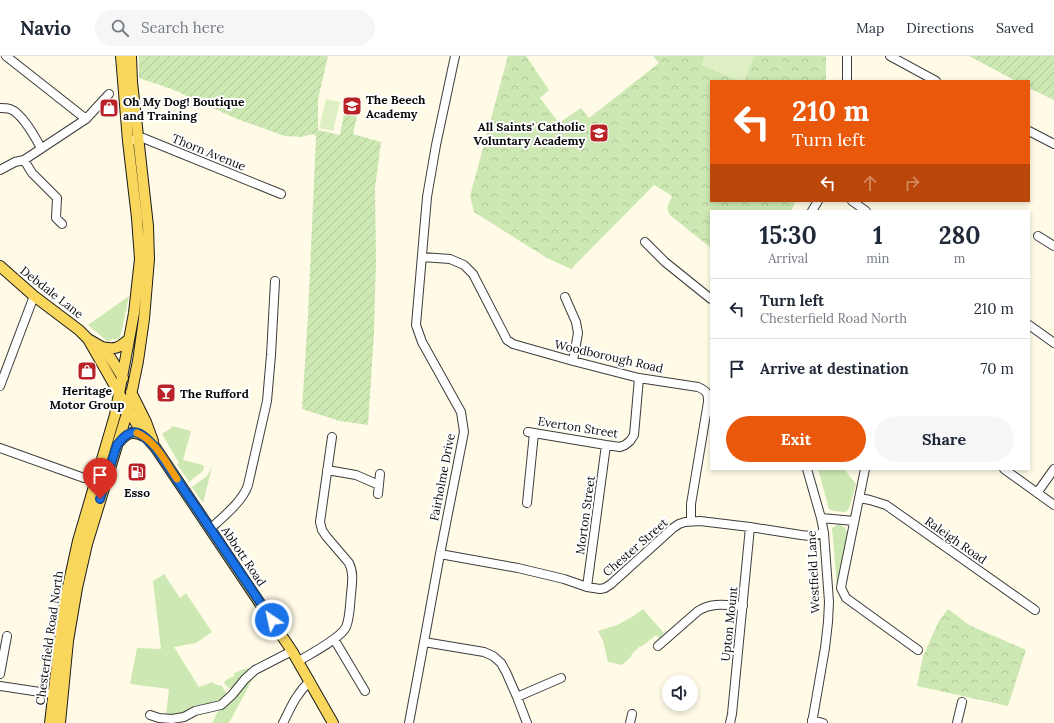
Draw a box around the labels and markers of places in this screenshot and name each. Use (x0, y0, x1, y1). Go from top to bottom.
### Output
place label: The Beech Academy (366, 92, 426, 121)
place label: Oh My Dog! Boutique and Training (123, 94, 245, 123)
school or university icon: The Beech Academy (341, 95, 363, 117)
shop icon: Oh My Dog! Boutique and Training (98, 97, 120, 119)
place label: All Saints' Catholic Voluntary Academy (474, 119, 586, 148)
school or university icon: All Saints' Catholic Voluntary Academy (588, 122, 610, 144)
shop icon: Heritage Motor Group (76, 360, 98, 382)
bar icon: The Rufford (155, 382, 177, 404)
place label: Heritage Motor Group (50, 383, 124, 412)
place label: The Rufford (180, 386, 249, 401)
pin (83, 458, 117, 499)
fuel station icon: Esso (126, 461, 148, 483)
place label: Esso (124, 485, 150, 500)

